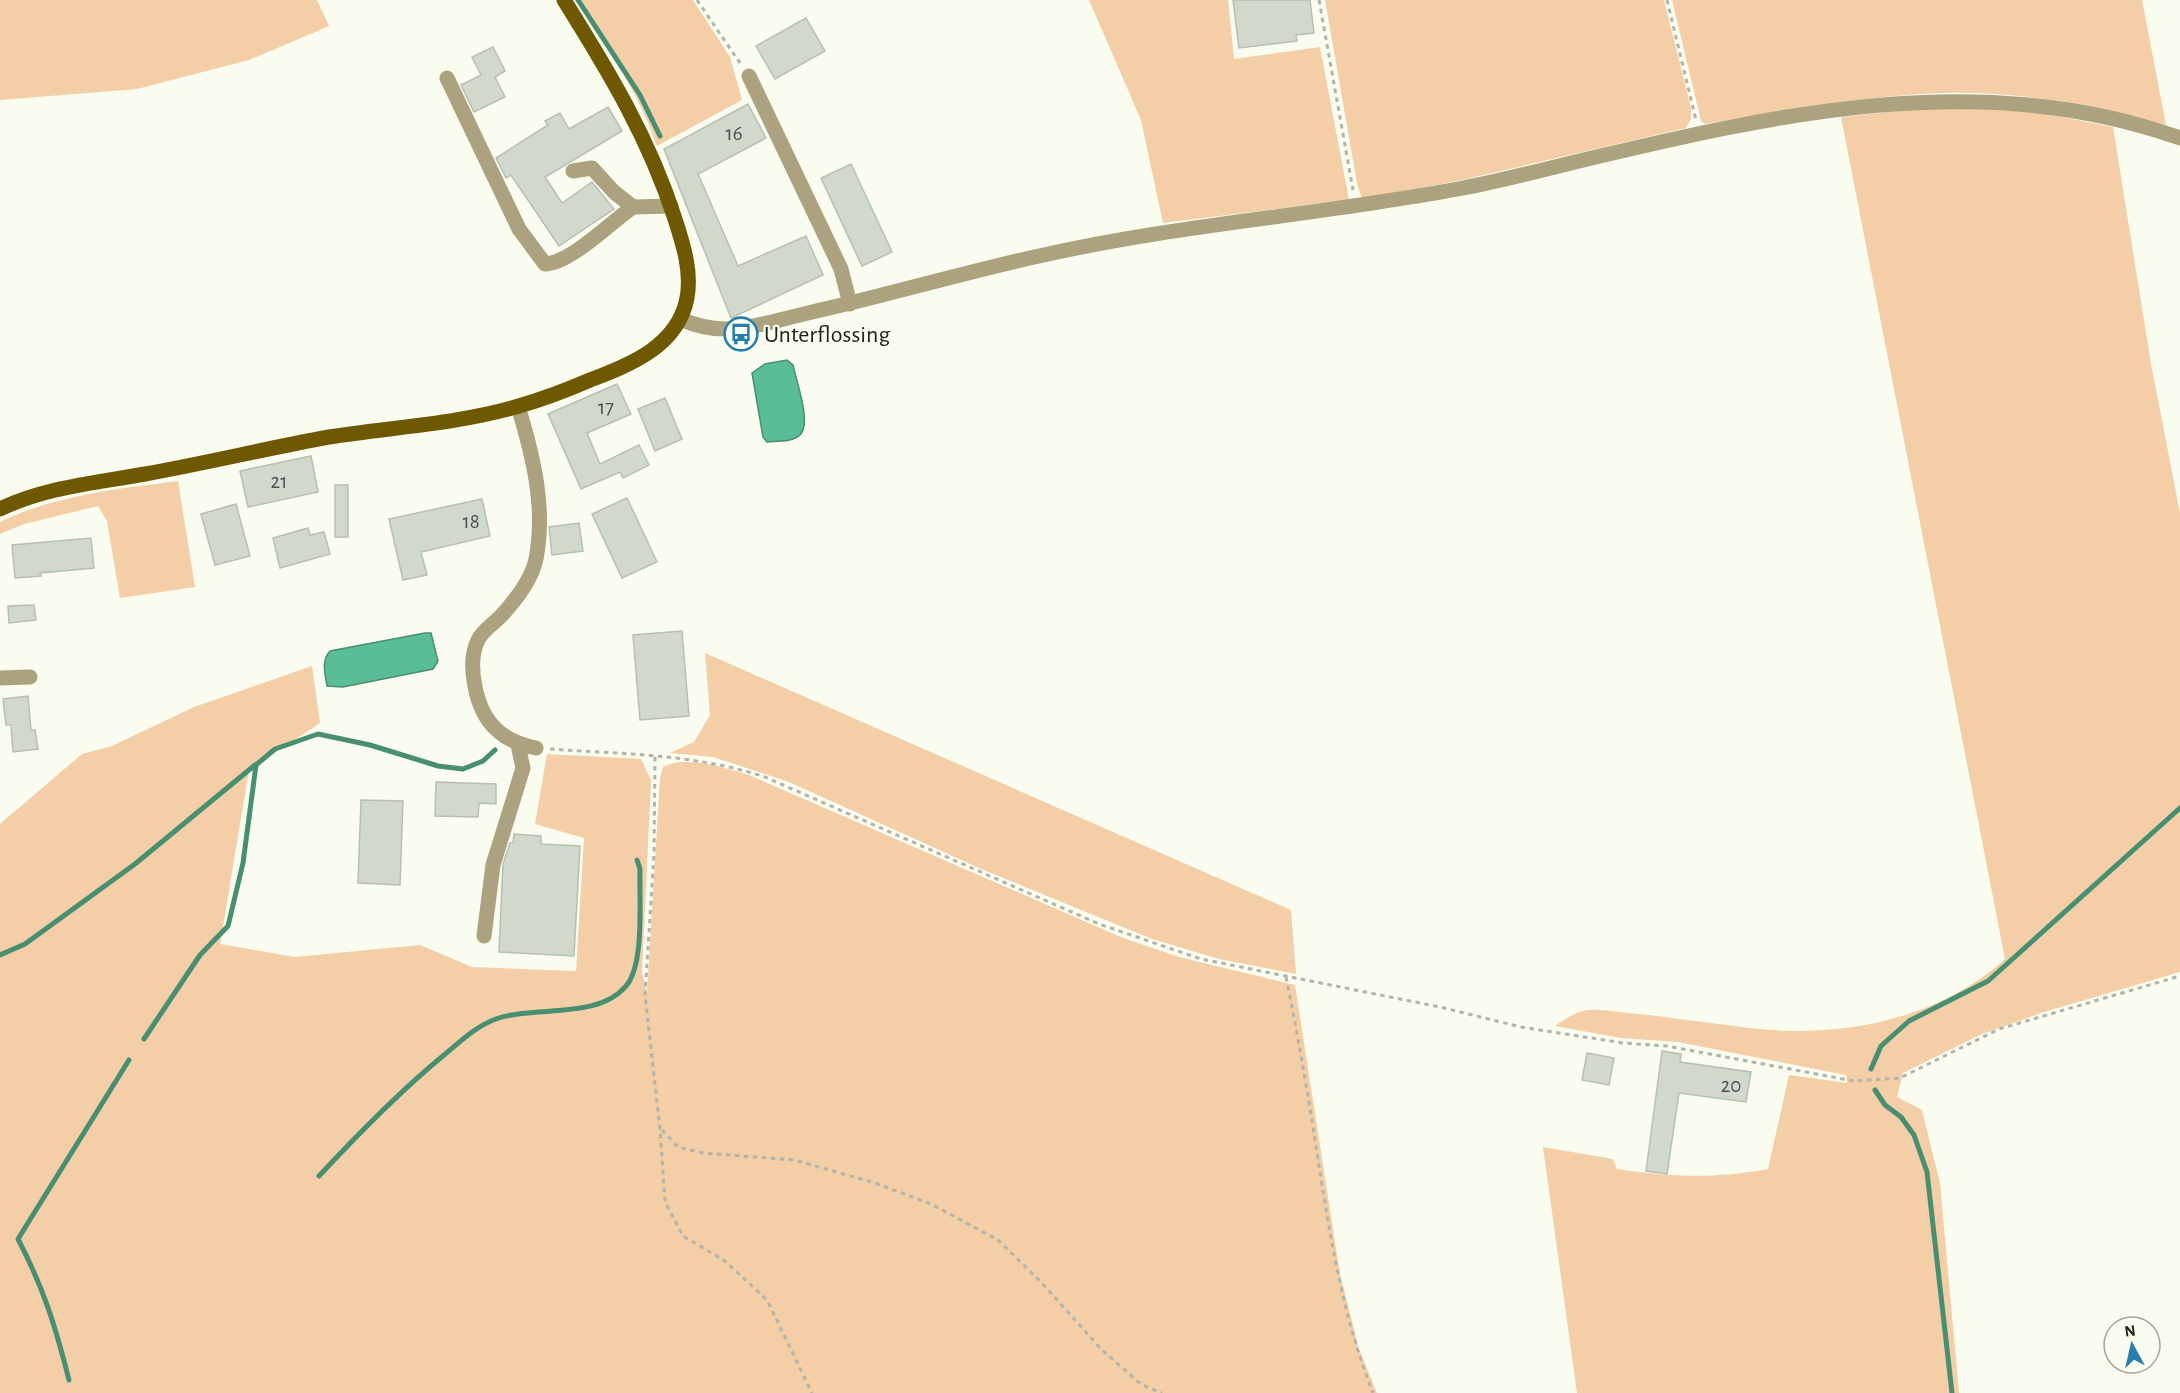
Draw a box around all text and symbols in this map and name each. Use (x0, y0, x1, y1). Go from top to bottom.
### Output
house number: 16 (725, 123, 743, 144)
bus stop icon: Unterflossing (723, 316, 759, 352)
place label: Unterflossing (764, 323, 890, 347)
house number: 17 (598, 397, 614, 418)
house number: 21 (271, 471, 287, 492)
house number: 18 (462, 511, 480, 532)
house number: 20 (1721, 1075, 1741, 1096)
north arrow (2102, 1315, 2162, 1375)
text: N (2123, 1322, 2137, 1340)

